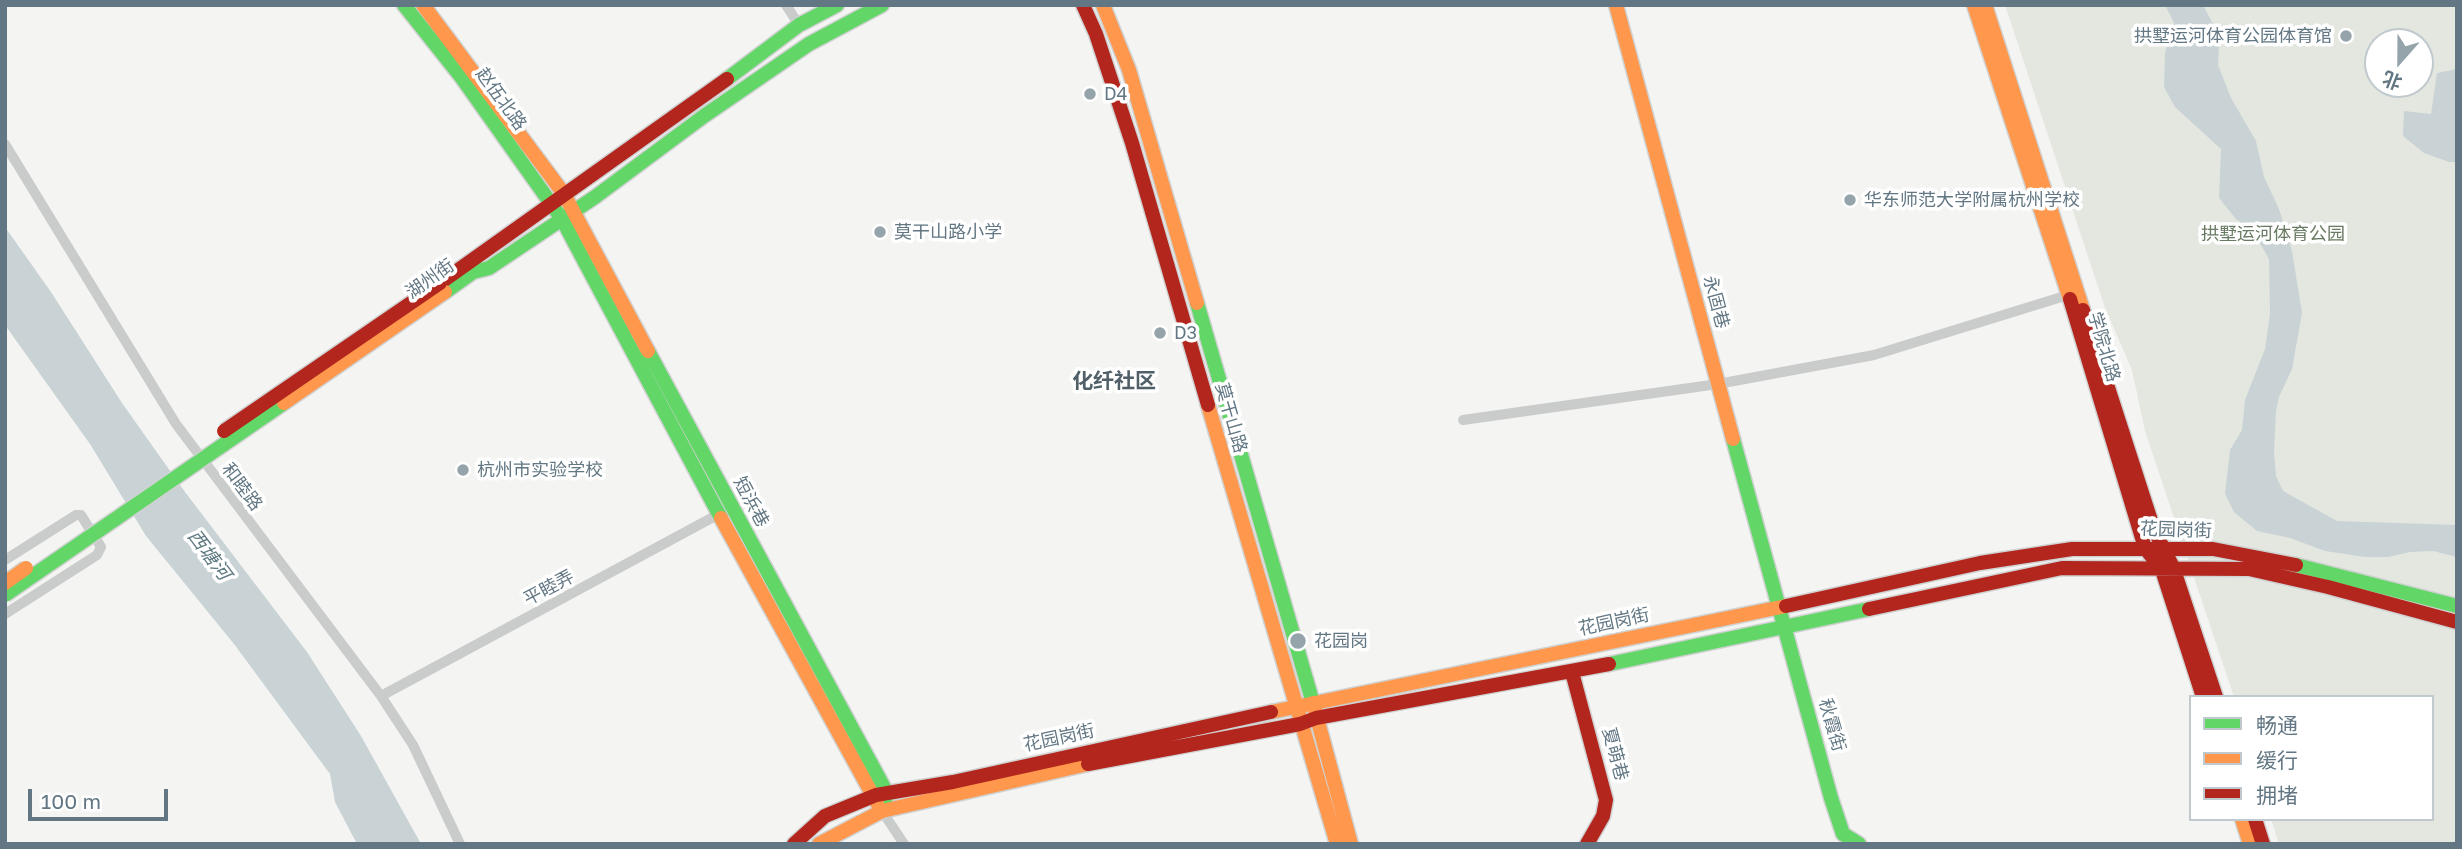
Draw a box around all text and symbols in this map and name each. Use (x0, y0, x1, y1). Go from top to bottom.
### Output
place label: 拱墅运河体育公园体育馆 (2134, 25, 2332, 47)
marker: 拱墅运河体育公园体育馆 (2338, 28, 2354, 44)
north arrow (2364, 28, 2434, 98)
street label: 赵伍北路 (471, 64, 531, 134)
text: 北 (2379, 67, 2405, 95)
place label: D4 (1104, 83, 1128, 105)
marker: D4 (1082, 86, 1098, 102)
place label: 华东师范大学附属杭州学校 (1864, 189, 2080, 211)
marker: 华东师范大学附属杭州学校 (1842, 192, 1858, 208)
place label: 莫干山路小学 (894, 221, 1002, 243)
park label: 拱墅运河体育公园 (2201, 223, 2345, 245)
marker: 莫干山路小学 (872, 224, 888, 240)
street label: 湖州街 (402, 255, 458, 303)
street label: 永固巷 (1699, 273, 1733, 331)
street label: 学院北路 (2084, 309, 2124, 385)
place label: D3 (1174, 322, 1197, 344)
marker: D3 (1152, 325, 1168, 341)
district label: 化纤社区 (1072, 368, 1156, 394)
street label: 莫干山路 (1211, 380, 1251, 456)
street label: 和睦路 (217, 459, 267, 515)
place label: 杭州市实验学校 (477, 459, 603, 481)
marker: 杭州市实验学校 (455, 462, 471, 478)
street label: 短浜巷 (729, 473, 773, 531)
street label: 花园岗街 (2140, 518, 2212, 542)
water label: 西塘河 (183, 525, 235, 585)
street label: 平睦弄 (520, 566, 578, 610)
street label: 花园岗街 (1577, 604, 1651, 640)
place label: 花园岗 (1314, 630, 1368, 652)
marker: 花园岗 (1288, 631, 1308, 651)
legend (2189, 695, 2434, 821)
street label: 秋霞街 (1814, 696, 1850, 754)
text: 畅通 (2256, 712, 2298, 738)
street label: 花园岗街 (1022, 720, 1096, 756)
street label: 夏萌巷 (1598, 725, 1632, 783)
text: 缓行 (2256, 747, 2298, 773)
scale bar (32, 776, 172, 820)
text: 拥堵 (2256, 782, 2298, 808)
text: 100 m (41, 788, 101, 814)

